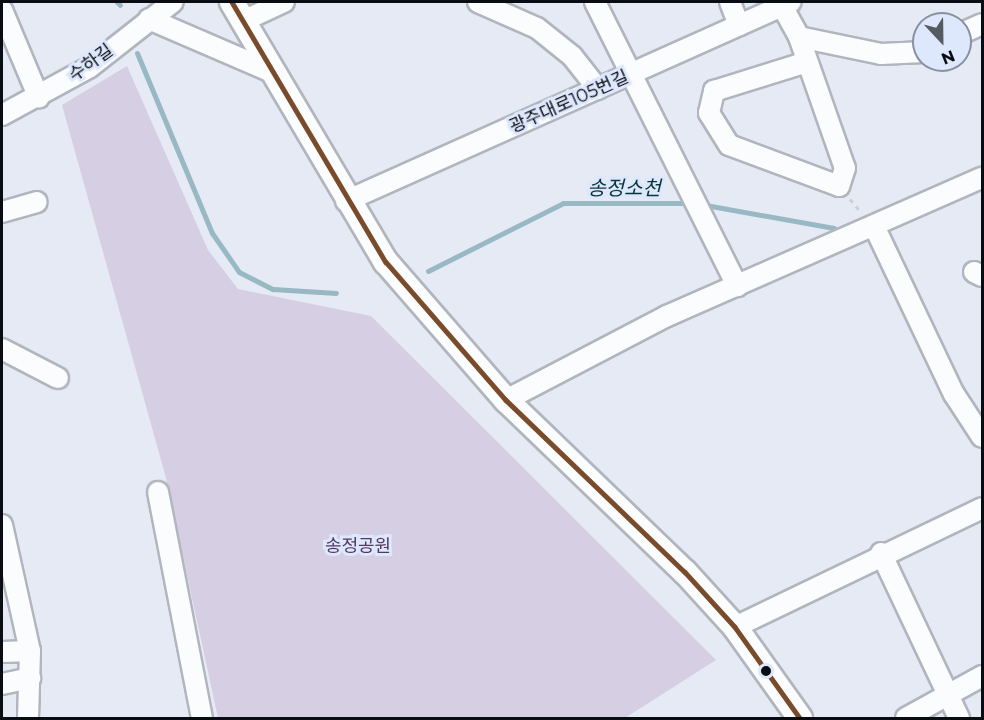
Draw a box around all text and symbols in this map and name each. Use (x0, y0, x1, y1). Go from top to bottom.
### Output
north arrow (912, 12, 972, 72)
street label: 수하길 (65, 40, 117, 86)
text: N (939, 46, 958, 69)
street label: 광주대로105번길 (506, 66, 632, 138)
water label: 송정소천 (587, 176, 661, 200)
park label: 송정공원 (325, 535, 391, 557)
unlabelled marker (760, 665, 772, 677)

